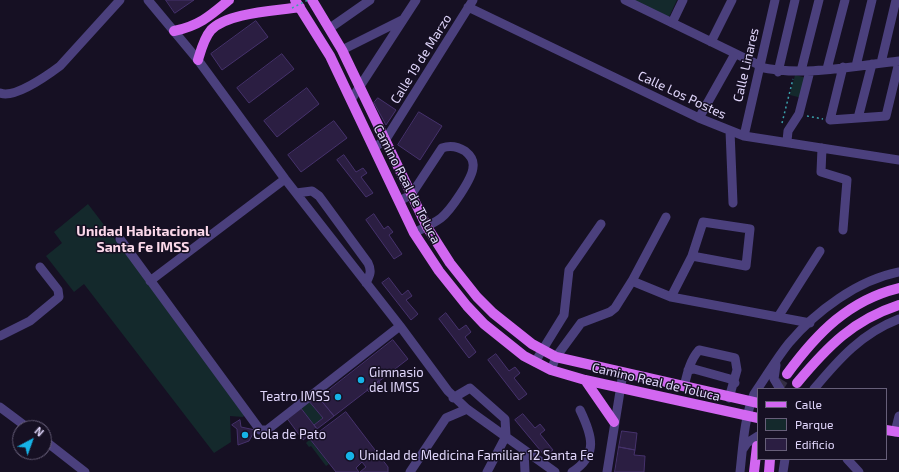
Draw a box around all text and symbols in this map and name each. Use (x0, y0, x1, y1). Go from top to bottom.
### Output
street label: Calle 19 de Marzo (387, 11, 455, 107)
street label: Calle Linares (730, 27, 762, 103)
street label: Calle Los Postes (635, 68, 729, 122)
street label: Camino Real de Toluca (370, 122, 444, 246)
district label: Unidad Habitacional Santa Fe IMSS (76, 223, 210, 256)
street label: Camino Real de Toluca (590, 360, 722, 404)
place label: Gimnasio del IMSS (369, 365, 424, 396)
marker: Gimnasio del IMSS (356, 375, 366, 385)
legend (757, 388, 887, 460)
place label: Teatro IMSS (260, 389, 330, 405)
marker: Teatro IMSS (333, 392, 343, 402)
text: Calle (795, 397, 822, 411)
text: Parque (795, 417, 833, 431)
north arrow (12, 420, 52, 460)
text: N (32, 424, 47, 439)
place label: Cola de Pato (253, 427, 326, 443)
marker: Cola de Pato (240, 430, 250, 440)
text: Edificio (795, 437, 835, 451)
place label: Unidad de Medicina Familiar 12 Santa Fe (359, 448, 594, 464)
marker: Unidad de Medicina Familiar 12 Santa Fe (344, 450, 356, 462)

